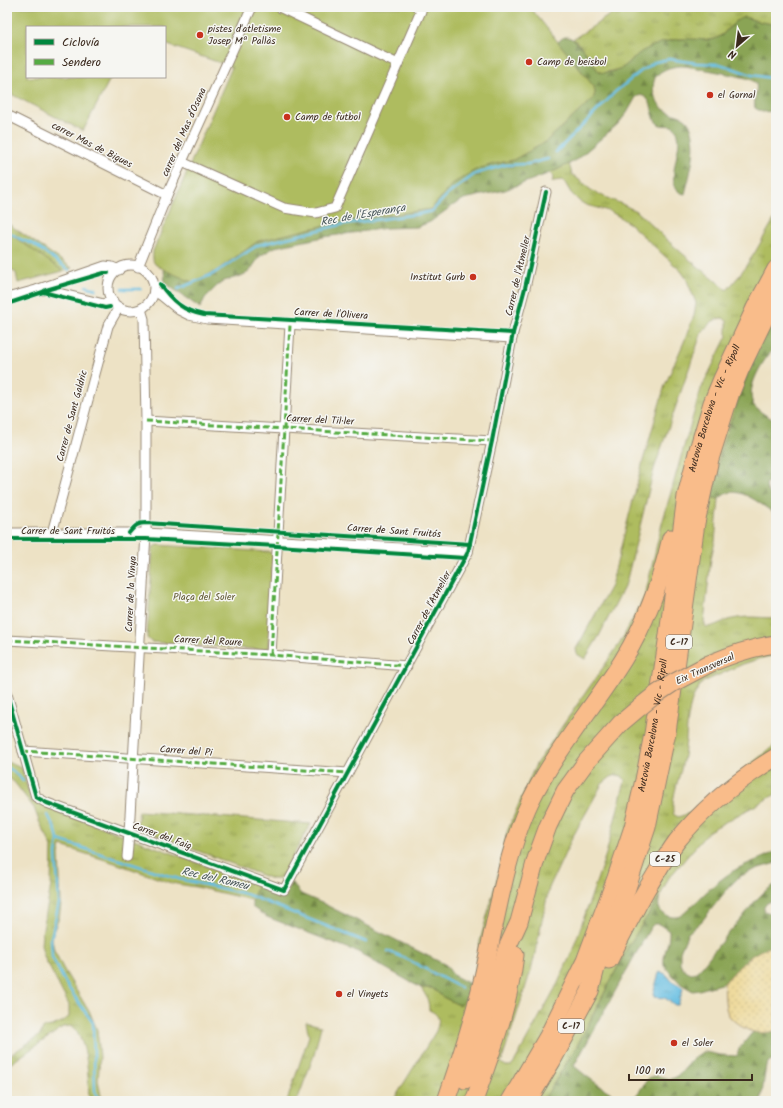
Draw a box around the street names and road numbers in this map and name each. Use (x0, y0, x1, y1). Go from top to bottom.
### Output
street label: carrer del Mas d'Osona (157, 85, 211, 179)
street label: carrer Mas de Bigues (49, 118, 136, 173)
street label: Carrer de l'Atmeller (501, 234, 535, 318)
street label: Carrer de l'Olivera (294, 304, 369, 324)
street label: Autovia Barcelona - Vic - Ripoll (684, 341, 745, 474)
street label: Carrer de Sant Galdric (52, 368, 92, 464)
street label: Carrer del Til·ler (286, 410, 355, 430)
street label: Carrer de Sant Fruitós (346, 520, 442, 542)
street label: Carrer de Sant Fruitós (21, 523, 116, 539)
street label: Carrer de la Vinya (121, 555, 141, 632)
street label: Carrer de l'Atmeller (403, 568, 456, 648)
street label: Carrer del Roure (174, 631, 243, 651)
road number: C-17 (666, 635, 692, 649)
street label: Eix Transversal (673, 649, 737, 689)
street label: Autovia Barcelona - Vic - Ripoll (633, 657, 672, 794)
street label: Carrer del Pi (159, 741, 214, 761)
street label: Carrer del Faig (130, 818, 194, 854)
road number: C-25 (650, 852, 680, 866)
road number: C-17 (558, 1019, 584, 1033)

